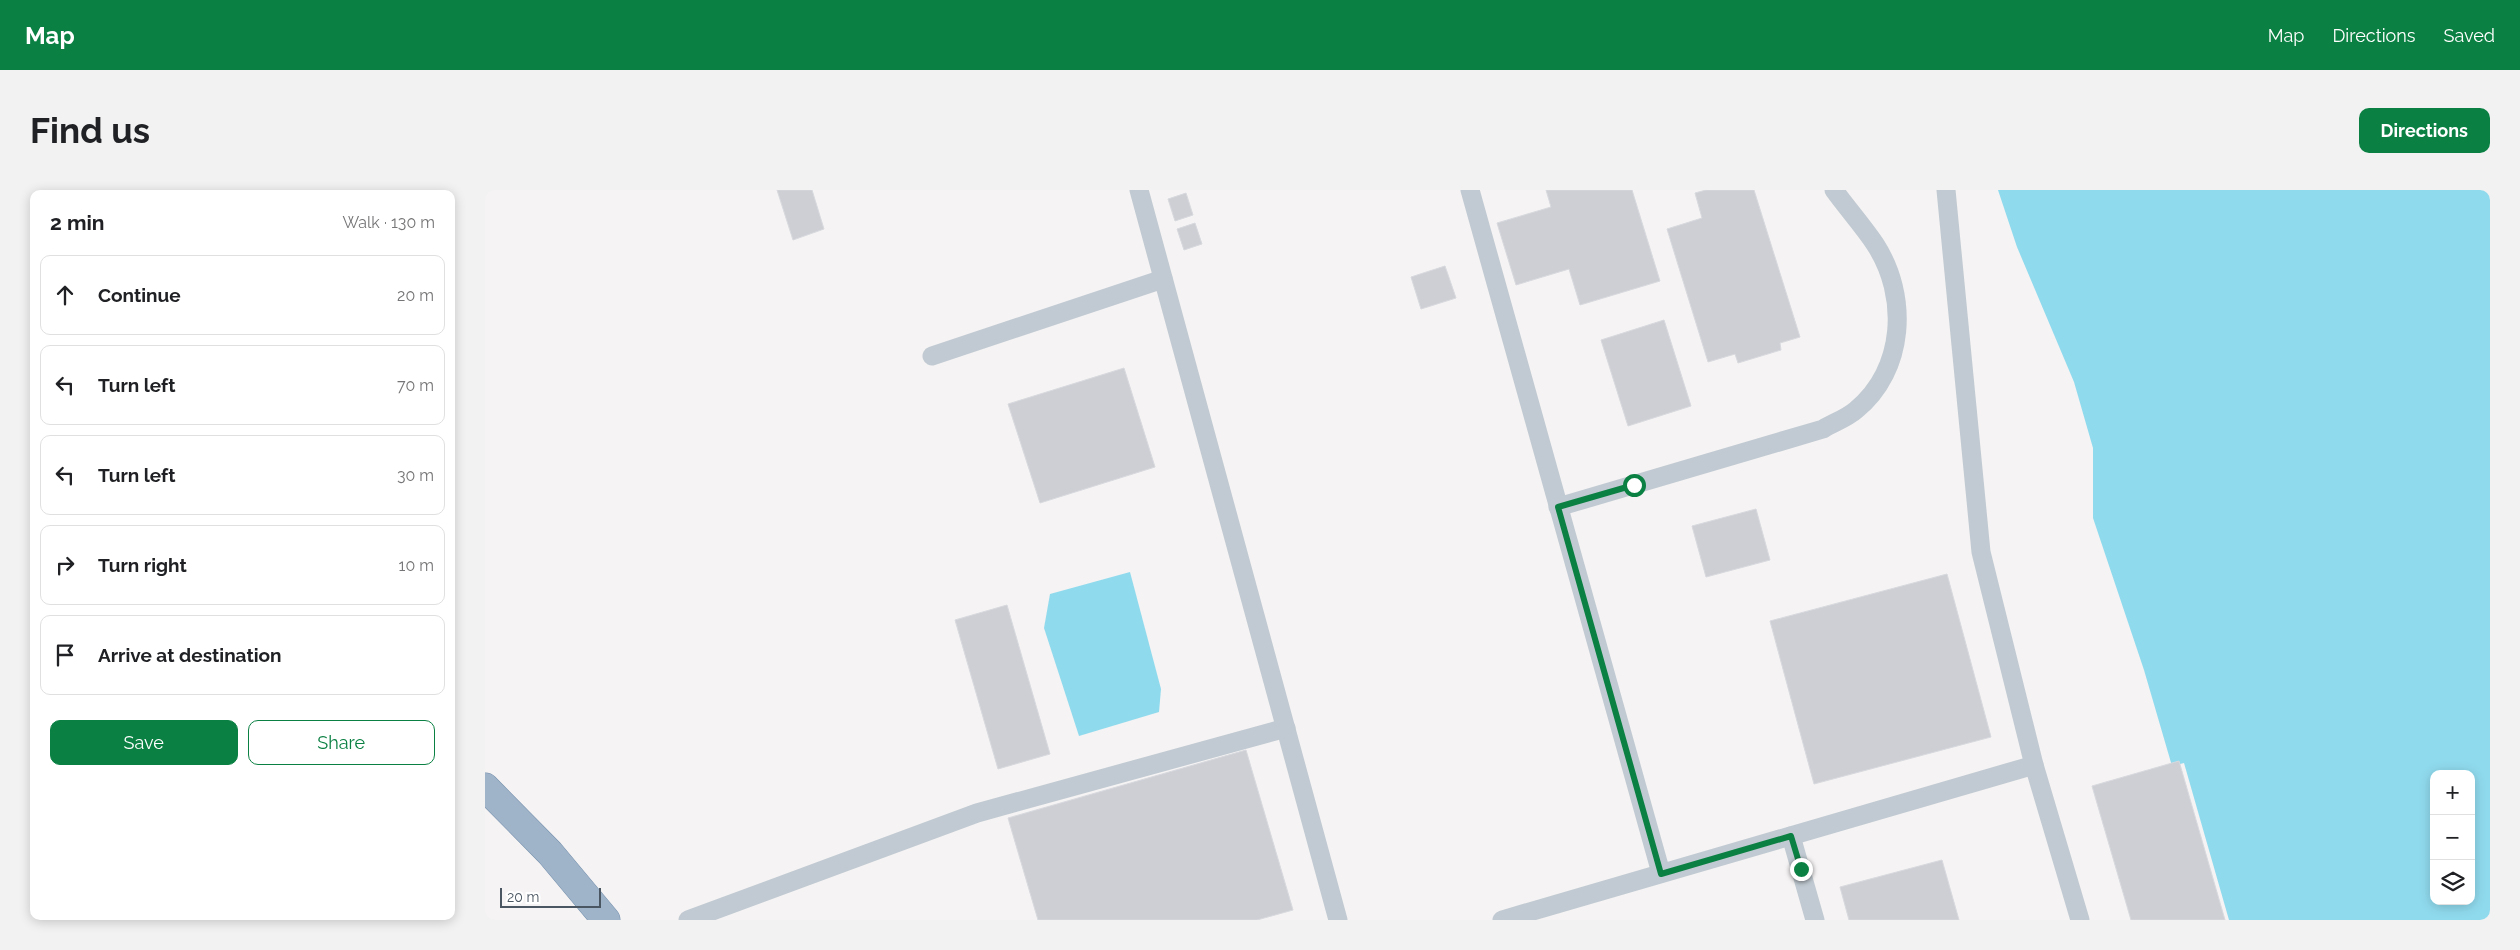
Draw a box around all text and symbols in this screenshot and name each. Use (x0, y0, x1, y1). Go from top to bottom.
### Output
text: Map (25, 21, 75, 50)
text: Map (2268, 25, 2304, 46)
text: Directions (2332, 25, 2416, 46)
text: Saved (2444, 25, 2495, 46)
button: Directions (2359, 108, 2490, 153)
text: Find us (30, 110, 150, 151)
text: 2 min (50, 210, 104, 235)
text: Walk · 130 m (342, 213, 435, 232)
icon: ahead (51, 281, 79, 309)
text: Continue (98, 284, 181, 306)
text: 20 m (397, 286, 434, 305)
icon: left (51, 371, 79, 399)
text: Turn left (98, 374, 175, 396)
text: 70 m (397, 376, 434, 395)
icon: left (51, 461, 79, 489)
text: Turn left (98, 464, 175, 486)
text: 30 m (397, 466, 434, 485)
route start (1623, 474, 1646, 497)
icon: right (51, 551, 79, 579)
text: Turn right (98, 554, 187, 576)
text: 10 m (399, 556, 434, 575)
icon: arrive (51, 641, 79, 669)
text: Arrive at destination (98, 644, 282, 666)
button: Save (50, 720, 238, 765)
button: Share (248, 720, 435, 765)
map controls (2430, 770, 2475, 905)
button: + (2430, 770, 2475, 815)
button: − (2430, 815, 2475, 860)
route end (1790, 858, 1813, 881)
button: layers (2430, 860, 2475, 905)
scale bar (500, 885, 601, 908)
text: 20 m (507, 889, 539, 905)

